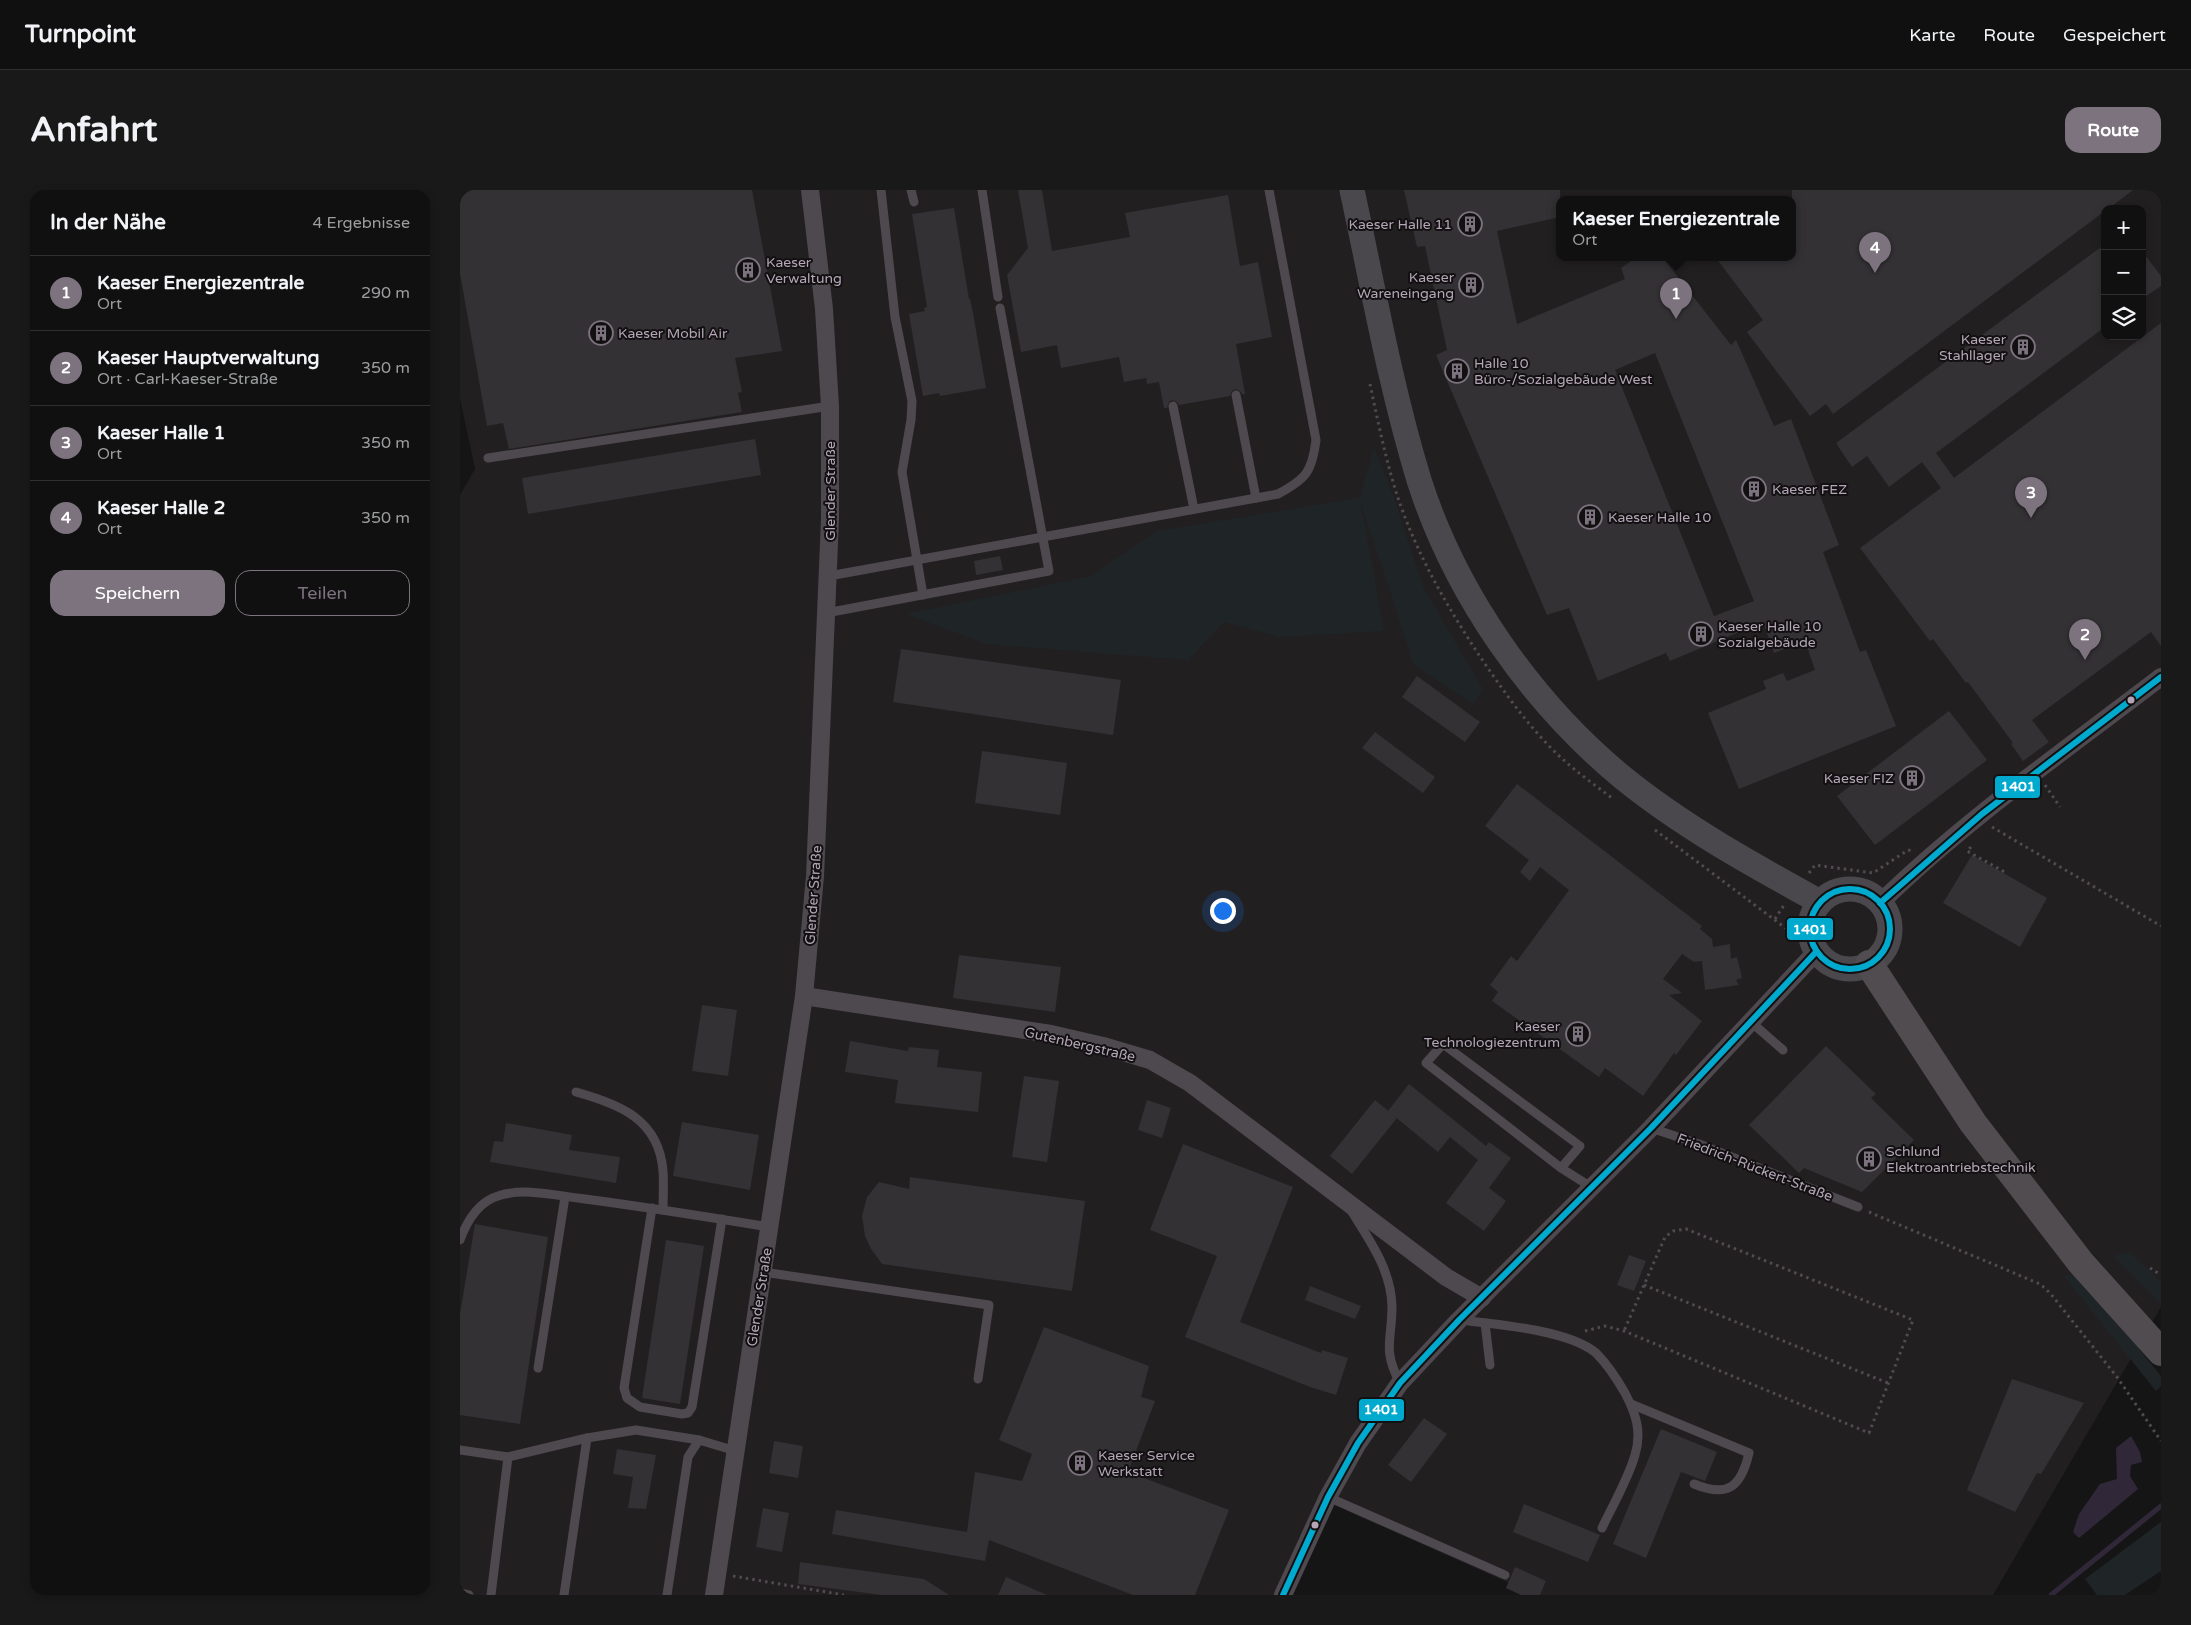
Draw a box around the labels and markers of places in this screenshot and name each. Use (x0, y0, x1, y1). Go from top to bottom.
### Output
building icon: Kaeser Halle 11 (1457, 211, 1483, 237)
place label: Kaeser Halle 11 (1349, 216, 1452, 233)
pin: 4 (1859, 232, 1891, 273)
place label: Kaeser Verwaltung (766, 254, 842, 287)
building icon: Kaeser Verwaltung (735, 257, 761, 283)
place label: Kaeser Wareneingang (1357, 269, 1455, 302)
building icon: Kaeser Wareneingang (1458, 272, 1484, 298)
pin: 1 (1660, 278, 1692, 319)
building icon: Kaeser Mobil Air (588, 320, 614, 346)
place label: Kaeser Mobil Air (618, 325, 728, 342)
place label: Kaeser Stahllager (1939, 331, 2007, 364)
building icon: Kaeser Stahllager (2010, 334, 2036, 360)
place label: Halle 10 Büro-/Sozialgebäude West (1474, 355, 1653, 388)
building icon: Halle 10 Büro-/Sozialgebäude West (1444, 358, 1470, 384)
building icon: Kaeser FEZ (1741, 476, 1767, 502)
pin: 3 (2015, 477, 2047, 518)
place label: Kaeser FEZ (1772, 481, 1847, 498)
building icon: Kaeser Halle 10 (1577, 504, 1603, 530)
place label: Kaeser Halle 10 (1608, 509, 1712, 526)
place label: Kaeser Halle 10 Sozialgebäude (1718, 618, 1822, 651)
pin: 2 (2069, 619, 2101, 660)
building icon: Kaeser Halle 10 Sozialgebäude (1688, 621, 1714, 647)
unlabelled marker (2126, 695, 2136, 705)
building icon: Kaeser FIZ (1899, 765, 1925, 791)
place label: Kaeser FIZ (1824, 770, 1894, 787)
place label: Kaeser Technologiezentrum (1424, 1018, 1561, 1051)
building icon: Kaeser Technologiezentrum (1565, 1021, 1591, 1047)
place label: Schlund Elektroantriebstechnik (1886, 1143, 2036, 1176)
building icon: Schlund Elektroantriebstechnik (1856, 1146, 1882, 1172)
place label: Kaeser Service Werkstatt (1098, 1447, 1195, 1480)
building icon: Kaeser Service Werkstatt (1067, 1450, 1093, 1476)
unlabelled marker (1310, 1520, 1320, 1530)

